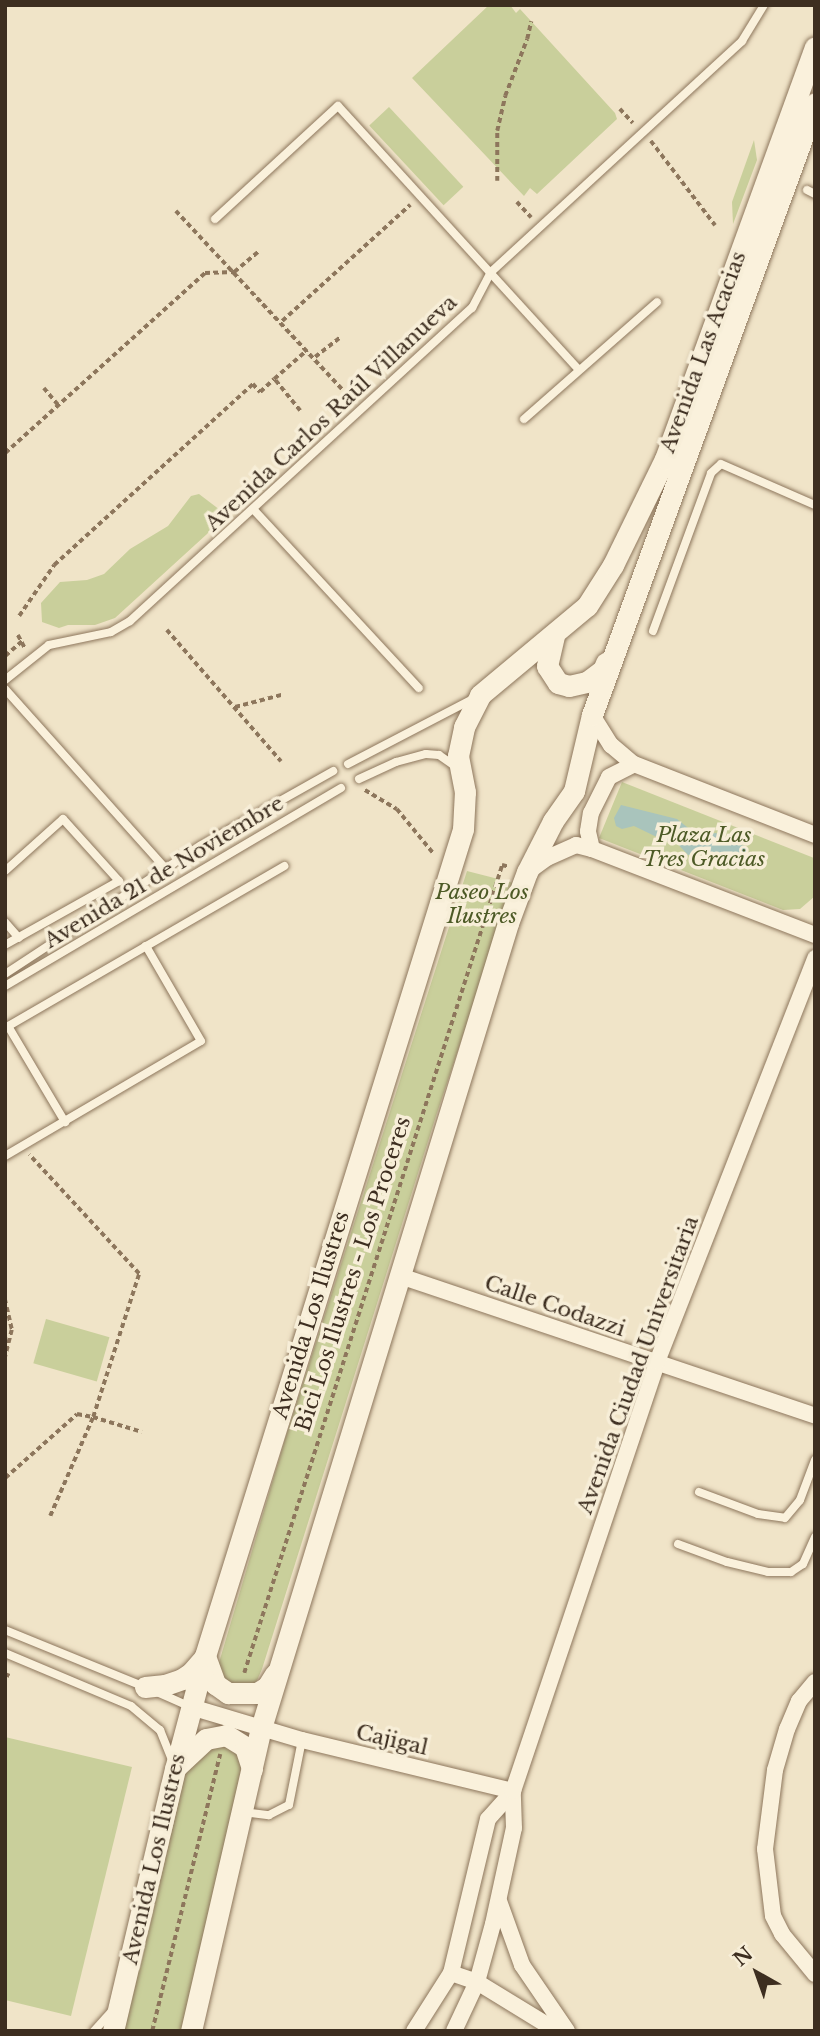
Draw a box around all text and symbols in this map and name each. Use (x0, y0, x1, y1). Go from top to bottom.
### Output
street label: Avenida Las Acacias (655, 247, 751, 457)
street label: Avenida Carlos Raúl Villanueva (200, 289, 462, 537)
street label: Avenida 21 de Noviembre (40, 790, 288, 954)
park label: Plaza Las Tres Gracias (643, 822, 765, 872)
park label: Paseo Los Ilustres (435, 879, 529, 929)
street label: Bici Los Ilustres - Los Proceres (290, 1113, 416, 1435)
street label: Avenida Los Ilustres (267, 1208, 355, 1422)
street label: Avenida Ciudad Universitaria (572, 1213, 704, 1517)
street label: Calle Codazzi (481, 1270, 629, 1342)
street label: Cajigal (354, 1720, 430, 1760)
street label: Avenida Los Ilustres (117, 1751, 191, 1967)
north arrow (722, 1938, 792, 2008)
text: N (729, 1942, 757, 1971)

